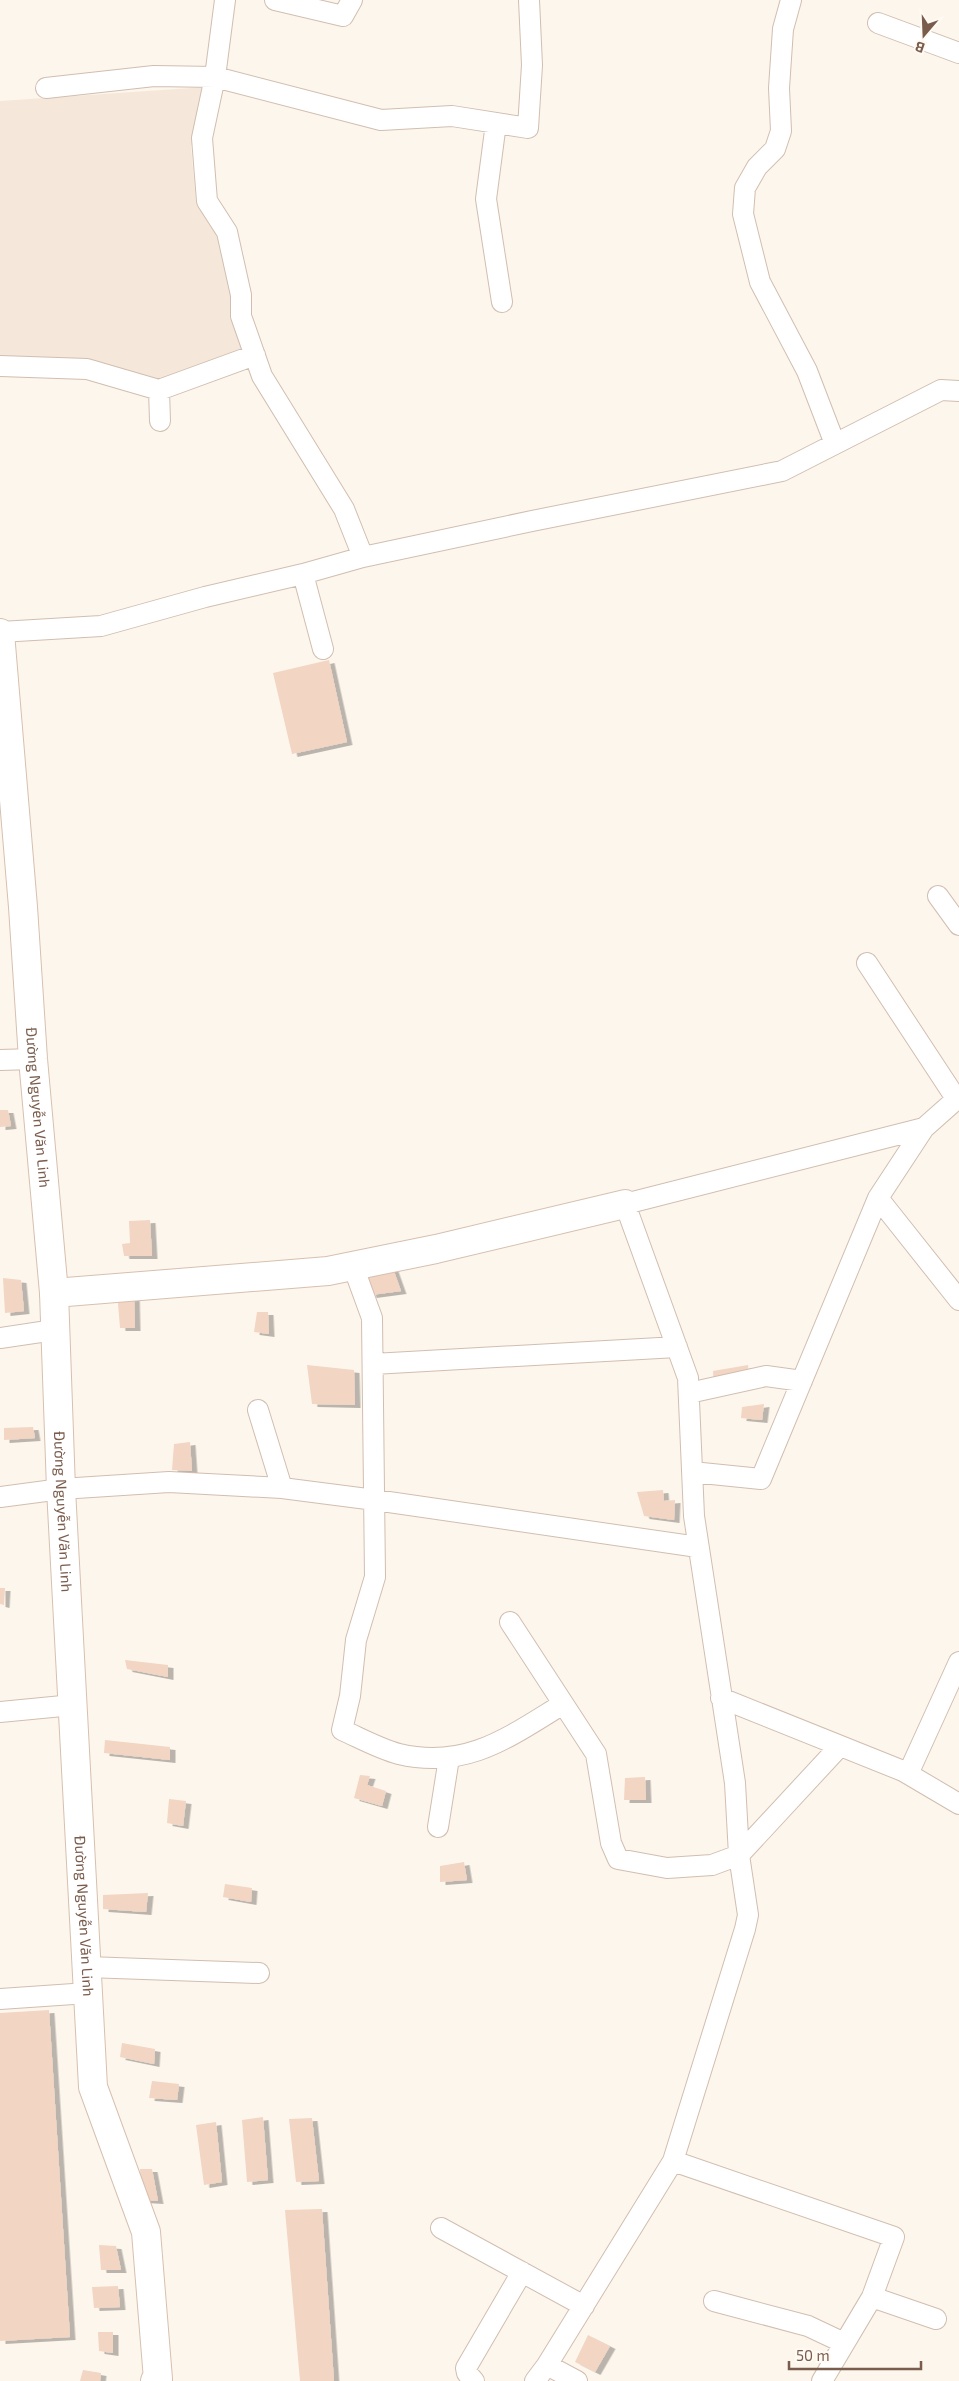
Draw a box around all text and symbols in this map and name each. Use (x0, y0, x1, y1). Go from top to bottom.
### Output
north arrow (899, 10, 949, 60)
text: B (913, 38, 927, 57)
street label: Đường Nguyễn Văn Linh (23, 1026, 55, 1189)
street label: Đường Nguyễn Văn Linh (51, 1431, 77, 1593)
street label: Đường Nguyễn Văn Linh (72, 1835, 98, 1997)
scale bar (789, 2338, 922, 2370)
text: 50 m (796, 2346, 830, 2364)

